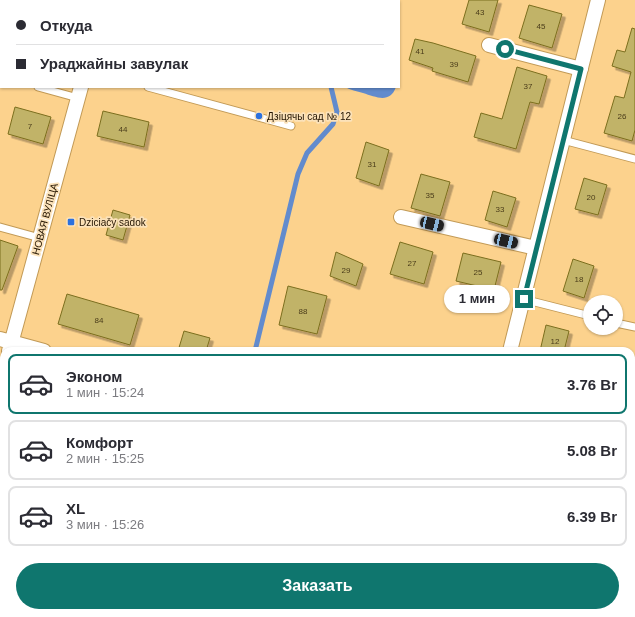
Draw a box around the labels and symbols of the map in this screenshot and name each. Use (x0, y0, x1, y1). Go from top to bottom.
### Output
house number: 43 (476, 8, 485, 17)
house number: 45 (537, 22, 546, 31)
route start (496, 40, 514, 58)
house number: 41 (416, 47, 425, 56)
house number: 39 (450, 60, 459, 69)
house number: 37 (524, 82, 533, 91)
marker: Дзіцячы сад № 12 (254, 111, 264, 121)
place label: Дзіцячы сад № 12 (267, 111, 351, 122)
house number: 26 (618, 112, 627, 121)
house number: 7 (28, 122, 33, 131)
house number: 44 (119, 125, 128, 134)
house number: 31 (368, 160, 377, 169)
street label: НОВАЯ ВУЛІЦА (30, 182, 60, 256)
house number: 35 (426, 191, 435, 200)
house number: 20 (587, 193, 596, 202)
house number: 33 (496, 205, 505, 214)
car (419, 215, 445, 233)
marker: Dziciačy sadok (66, 217, 76, 227)
place label: Dziciačy sadok (79, 217, 147, 228)
car (493, 232, 519, 250)
house number: 27 (408, 259, 417, 268)
house number: 29 (342, 266, 351, 275)
house number: 25 (474, 268, 483, 277)
house number: 18 (575, 275, 584, 284)
callout: 1 мин (444, 285, 510, 313)
route end (515, 290, 533, 308)
house number: 88 (299, 307, 308, 316)
house number: 84 (95, 316, 104, 325)
house number: 12 (551, 337, 560, 346)

